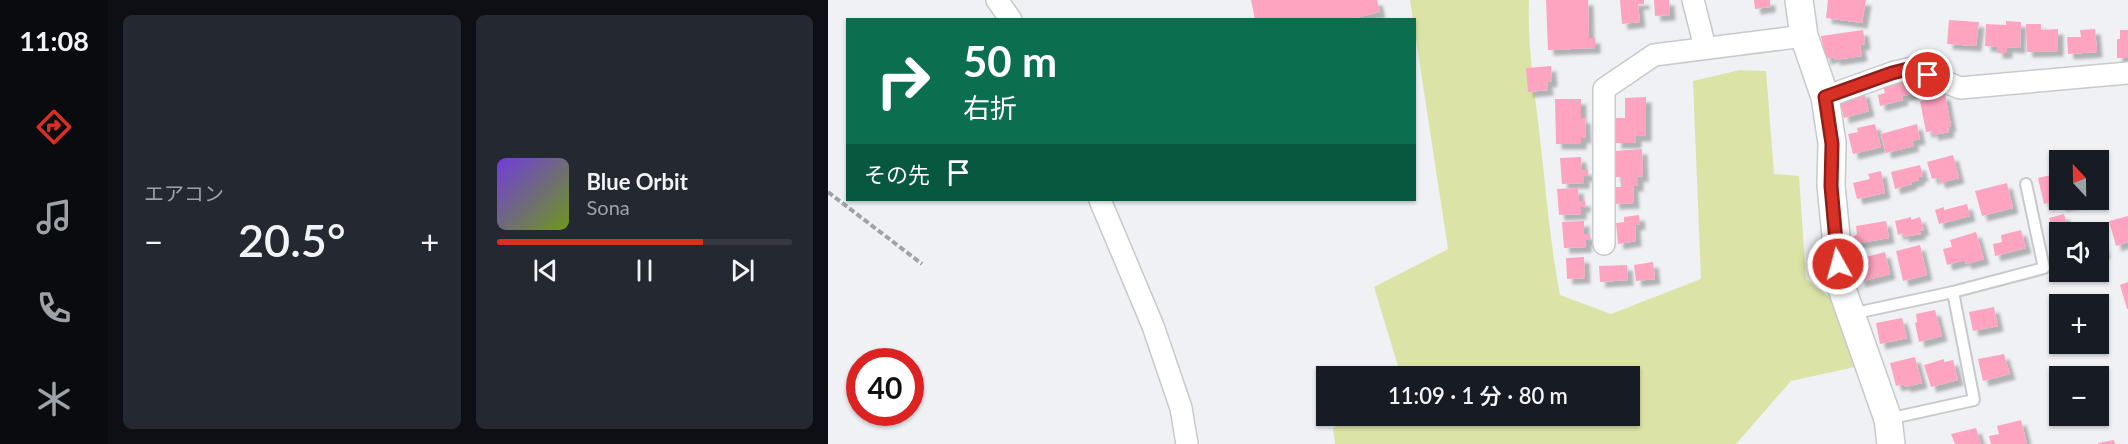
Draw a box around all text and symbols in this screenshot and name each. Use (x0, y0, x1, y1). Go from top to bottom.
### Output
text: 11:08 (19, 24, 89, 57)
text: 50 m (963, 36, 1057, 86)
icon: right (864, 42, 942, 120)
pin (1902, 49, 1953, 100)
icon: arrive (1911, 58, 1944, 91)
text: 右折 (963, 91, 1017, 124)
icon: directions (33, 106, 75, 148)
north arrow (2049, 150, 2109, 210)
map controls (2049, 150, 2109, 426)
icon: arrive (942, 156, 975, 189)
text: その先 (864, 161, 930, 188)
text: Blue Orbit (587, 168, 688, 195)
text: エアコン (144, 181, 224, 205)
text: Sona (587, 195, 630, 219)
icon: music (33, 196, 75, 238)
text: 20.5° (238, 213, 346, 267)
text: − (144, 221, 163, 261)
text: + (420, 221, 440, 261)
button: sound (2049, 222, 2109, 282)
position arrow (1806, 232, 1870, 296)
icon: previous (529, 254, 562, 287)
icon: pause (628, 254, 661, 287)
icon: next (726, 254, 759, 287)
icon: phone (33, 287, 75, 329)
button: + (2049, 294, 2109, 354)
speed limit sign: 40 (846, 348, 924, 426)
button: − (2049, 366, 2109, 426)
icon: climate (33, 378, 75, 420)
text: 11:09 · 1 分 · 80 m (1388, 382, 1568, 409)

